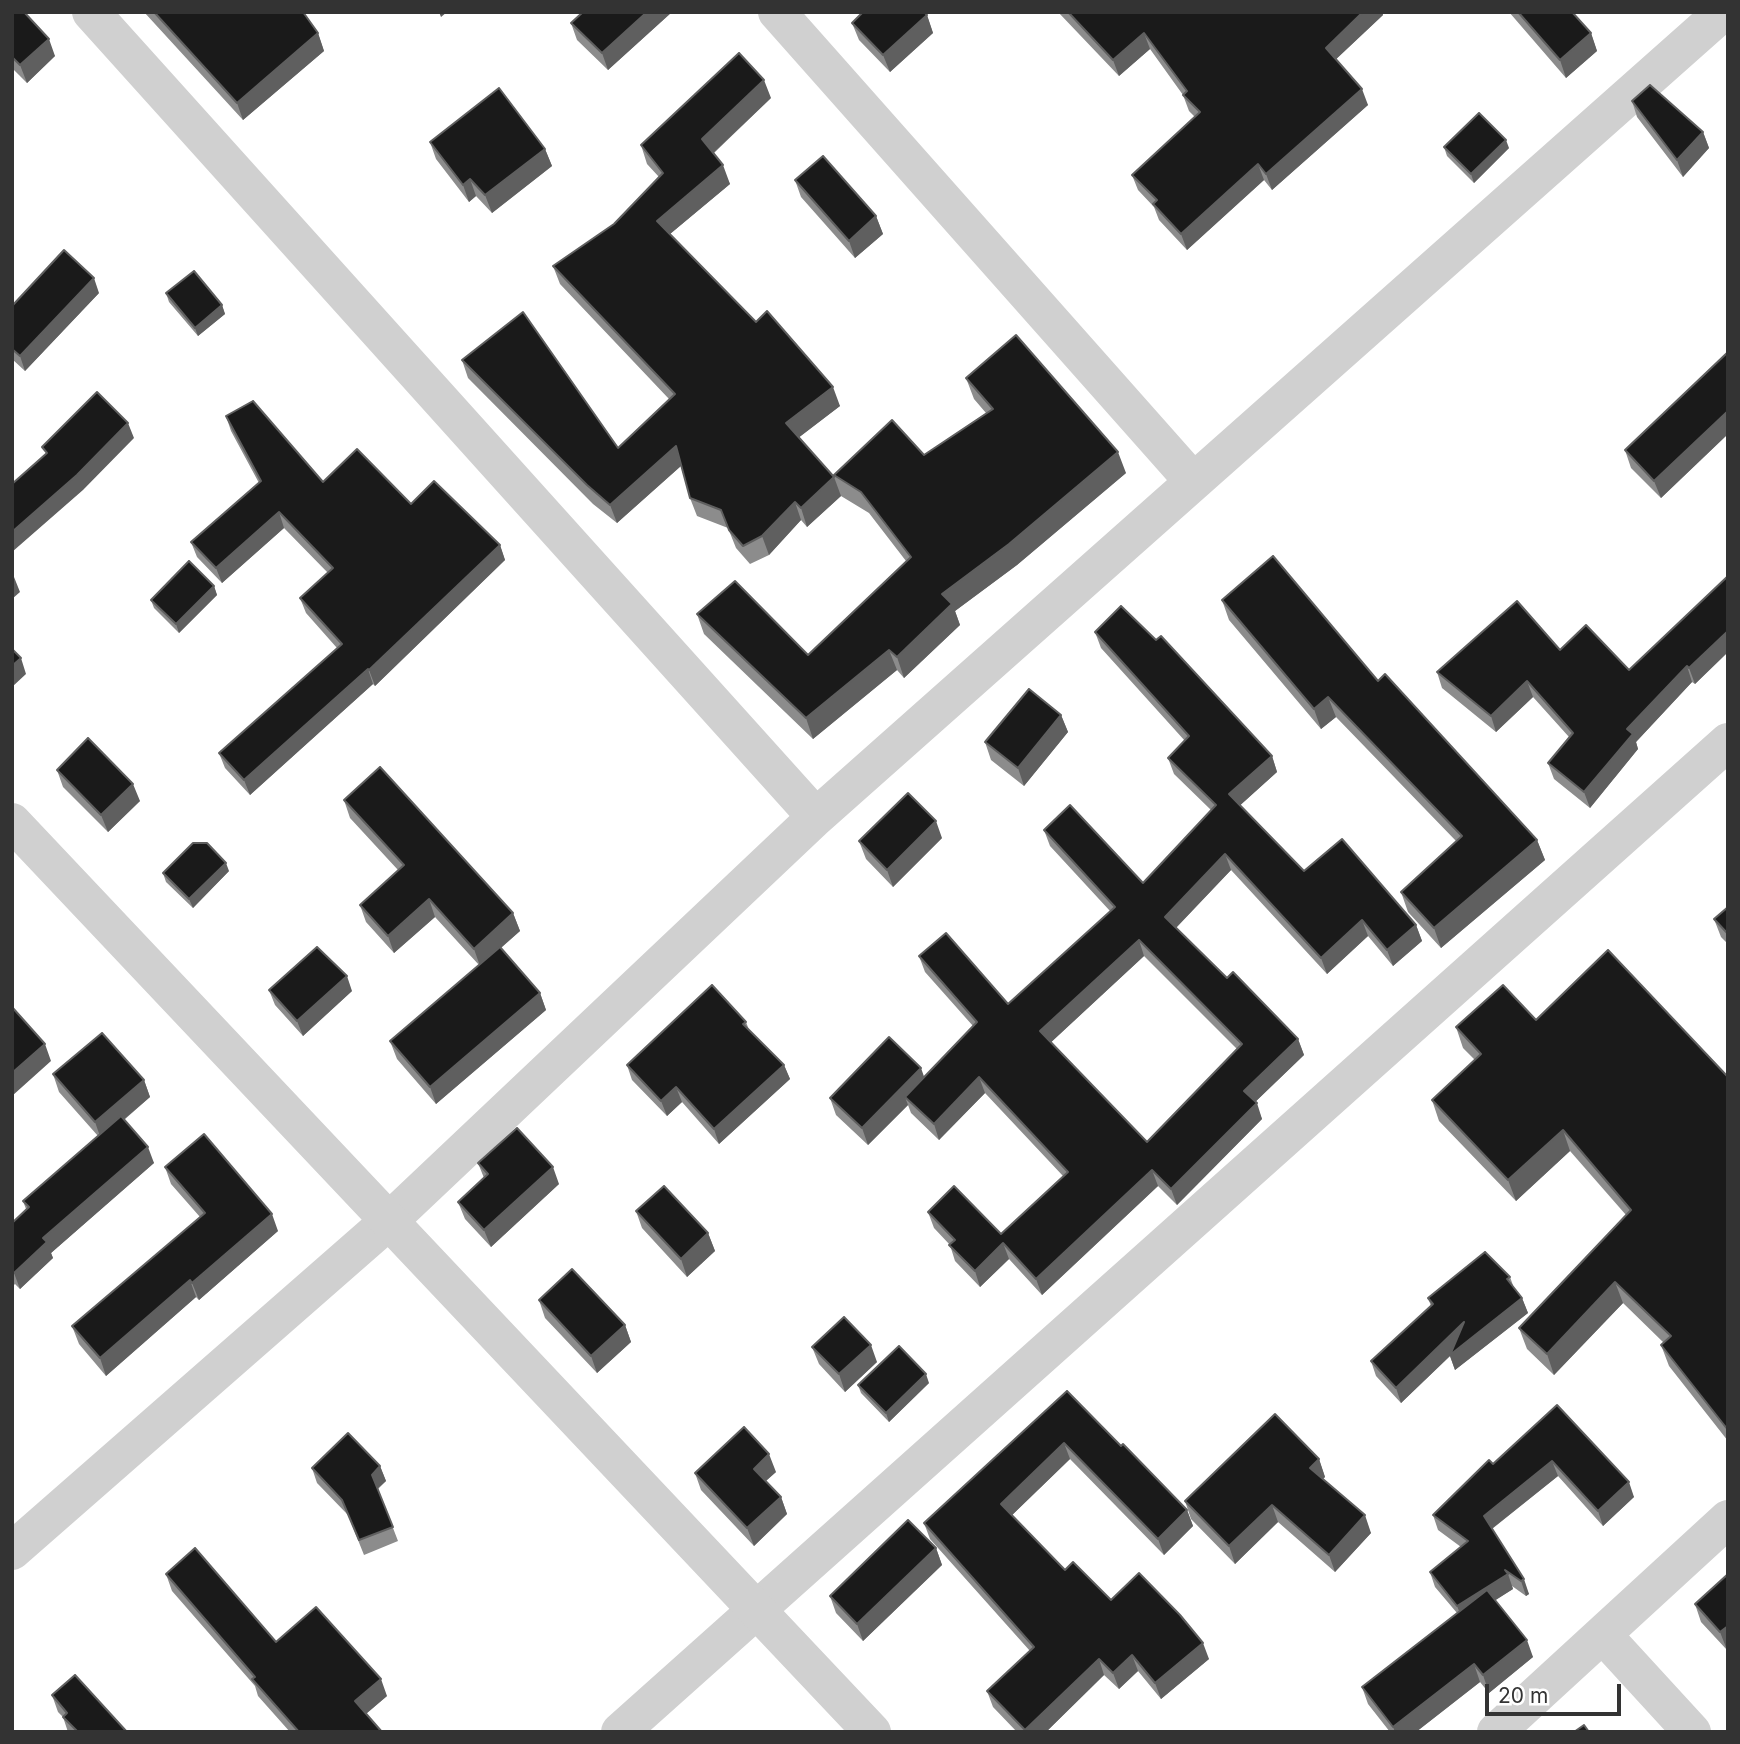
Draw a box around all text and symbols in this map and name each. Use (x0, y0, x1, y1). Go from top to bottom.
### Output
scale bar (1488, 1670, 1624, 1714)
text: 20 m (1498, 1683, 1548, 1708)

